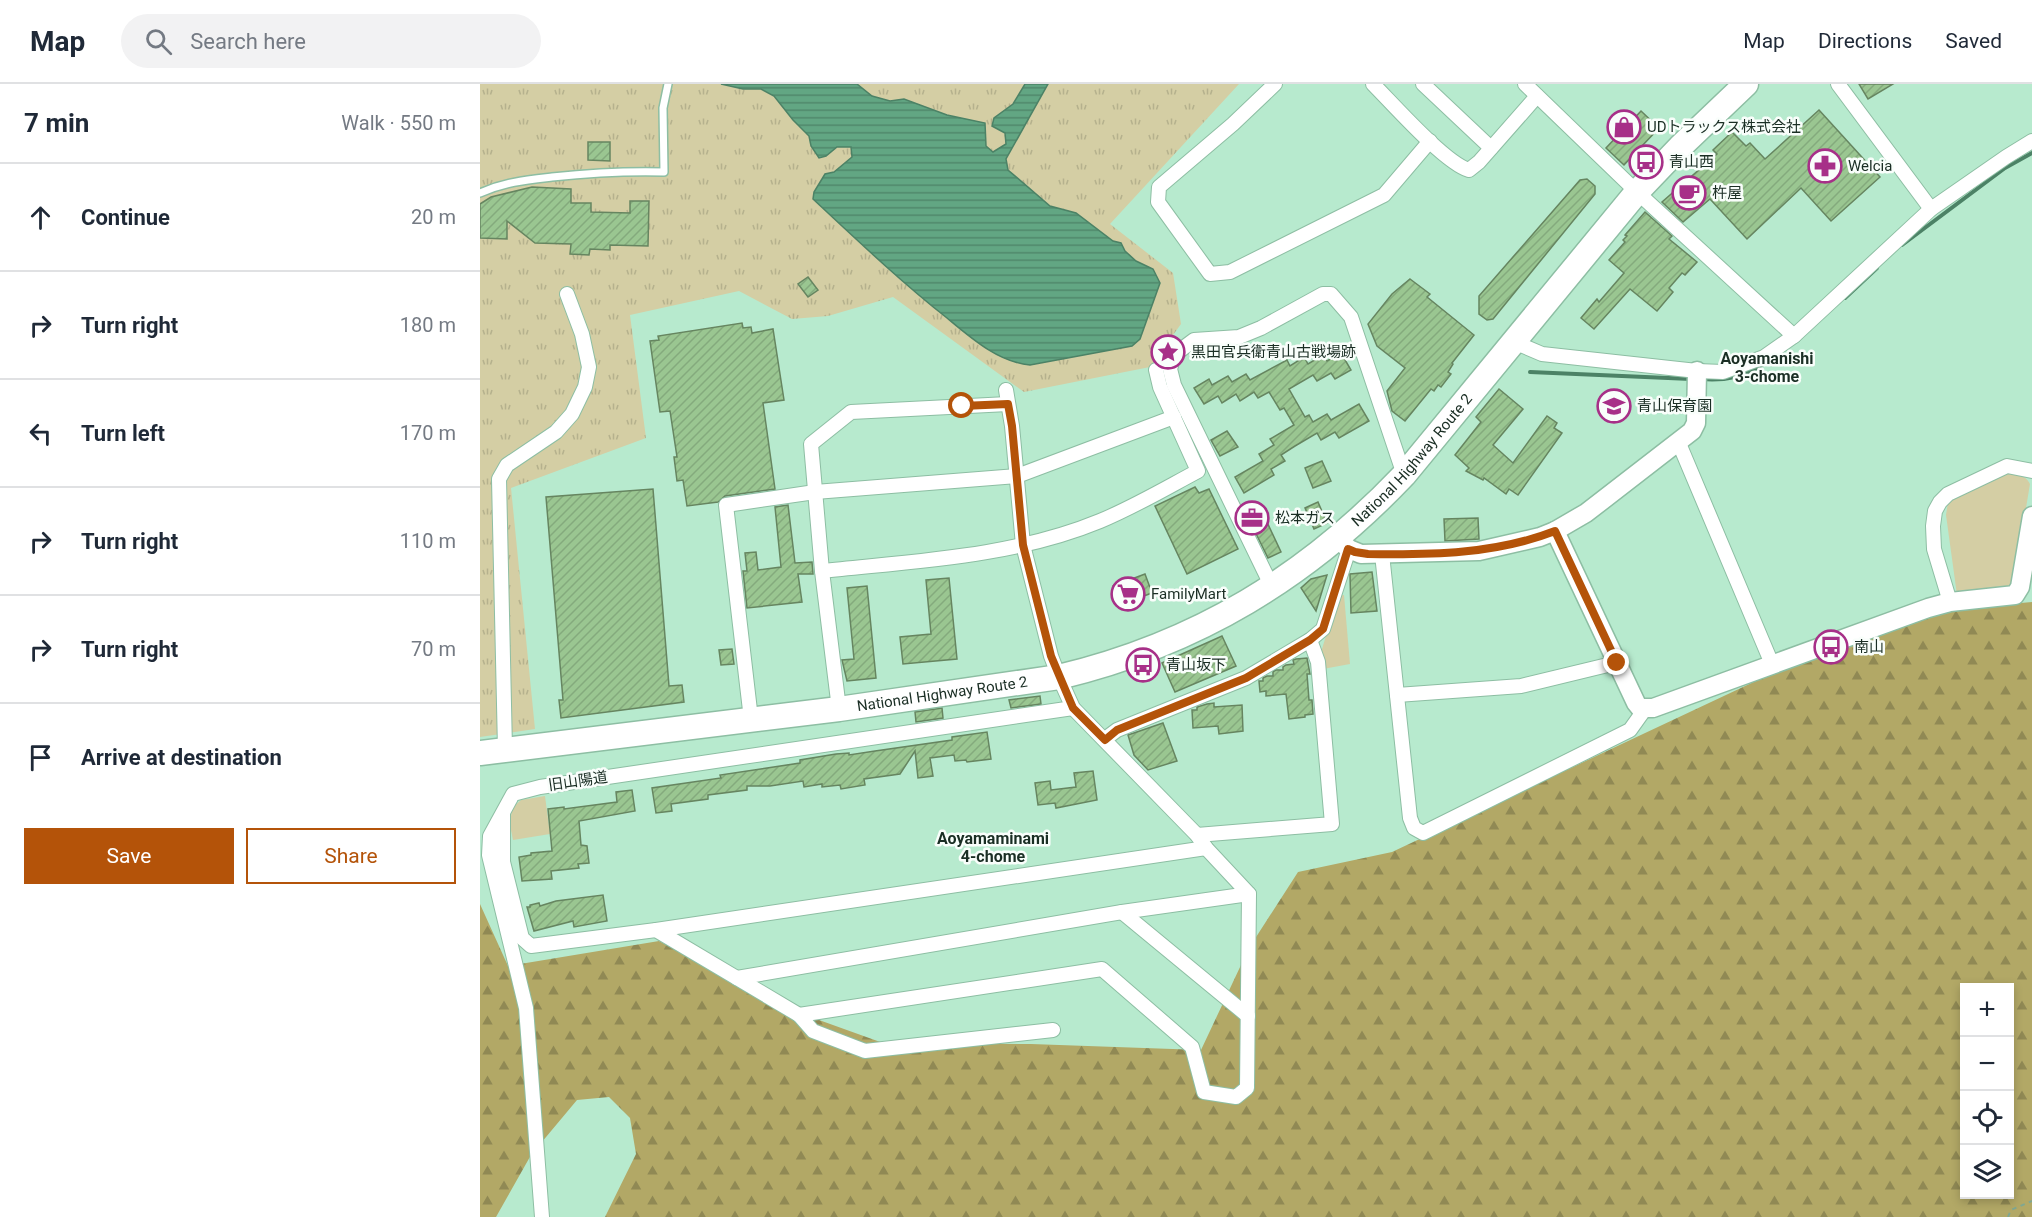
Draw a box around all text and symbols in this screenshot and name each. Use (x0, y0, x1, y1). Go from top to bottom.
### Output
search box (121, 14, 541, 68)
text: Map (30, 25, 85, 58)
icon: search (142, 25, 175, 58)
text: Search here (190, 29, 306, 54)
text: Map (1743, 29, 1785, 53)
text: Directions (1818, 29, 1912, 53)
text: Saved (1945, 29, 2002, 53)
text: 7 min (24, 108, 89, 138)
shop icon: UDトラックス株式会社 (1606, 109, 1642, 145)
text: Walk · 550 m (341, 111, 456, 135)
place label: UDトラックス株式会社 (1647, 118, 1801, 136)
bus stop icon: 青山西 (1628, 144, 1664, 180)
pharmacy icon: Welcia (1807, 148, 1843, 184)
place label: 青山西 (1669, 153, 1714, 171)
place label: Welcia (1848, 157, 1892, 175)
cafe icon: 杵屋 (1671, 175, 1707, 211)
place label: 杵屋 (1712, 184, 1742, 202)
icon: ahead (24, 201, 57, 234)
text: Continue (81, 205, 170, 230)
text: 20 m (411, 205, 456, 229)
icon: right (24, 309, 57, 342)
text: Turn right (81, 313, 178, 338)
text: 180 m (400, 313, 456, 337)
place icon: 黒田官兵衛青山古戦場跡 (1150, 334, 1186, 370)
place label: 黒田官兵衛青山古戦場跡 (1191, 343, 1356, 361)
district label: Aoyamanishi 3-chome (1720, 349, 1814, 386)
school or university icon: 青山保育園 (1596, 388, 1632, 424)
street label: National Highway Route 2 (1348, 390, 1476, 530)
route start (948, 392, 974, 418)
place label: 青山保育園 (1637, 397, 1712, 415)
icon: left (24, 417, 57, 450)
text: Turn left (81, 421, 165, 446)
text: 170 m (400, 421, 456, 445)
office icon: 松本ガス (1234, 500, 1270, 536)
place label: 松本ガス (1275, 509, 1335, 527)
icon: right (24, 525, 57, 558)
text: Turn right (81, 529, 178, 554)
text: 110 m (400, 529, 456, 553)
supermarket icon: FamilyMart (1110, 576, 1146, 612)
place label: FamilyMart (1151, 585, 1226, 603)
bus stop icon: 南山 (1813, 629, 1849, 665)
icon: right (24, 633, 57, 666)
text: Turn right (81, 637, 178, 662)
text: 70 m (411, 637, 456, 661)
place label: 南山 (1854, 638, 1884, 656)
bus stop icon: 青山坂下 (1125, 647, 1161, 683)
route end (1603, 649, 1629, 675)
place label: 青山坂下 (1166, 656, 1226, 674)
street label: National Highway Route 2 (856, 673, 1029, 715)
icon: arrive (24, 741, 57, 774)
text: Arrive at destination (81, 745, 282, 770)
street label: 旧山陽道 (547, 768, 609, 794)
button: Save (24, 828, 234, 884)
button: Share (246, 828, 456, 884)
district label: Aoyamaminami 4-chome (937, 829, 1049, 866)
map controls (1960, 983, 2014, 1199)
button: + (1960, 983, 2014, 1037)
button: − (1960, 1037, 2014, 1091)
button: locate (1960, 1091, 2014, 1145)
button: layers (1960, 1145, 2014, 1199)

